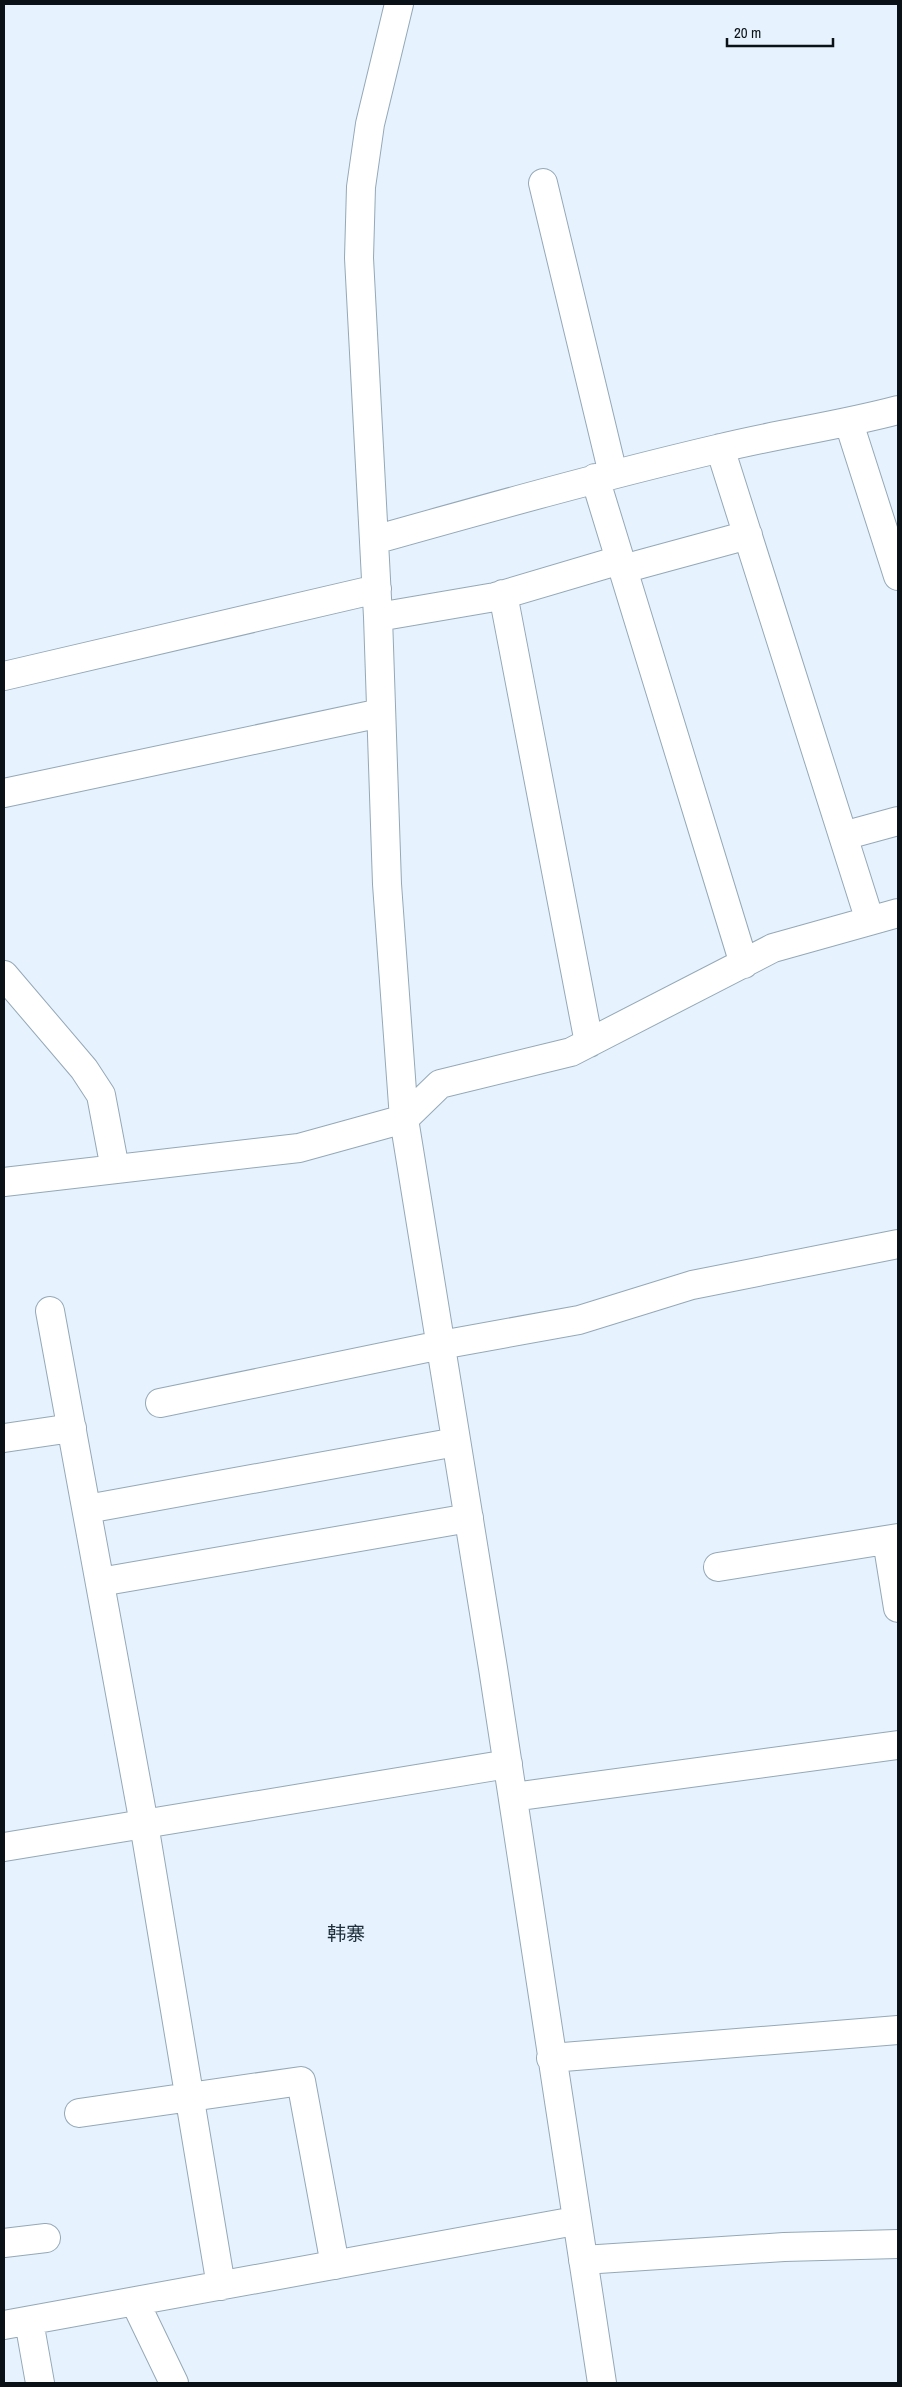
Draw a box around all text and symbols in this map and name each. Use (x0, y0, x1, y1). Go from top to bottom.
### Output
scale bar (727, 15, 833, 47)
text: 20 m (734, 22, 761, 43)
district label: 韩寨 (327, 1920, 365, 1946)

